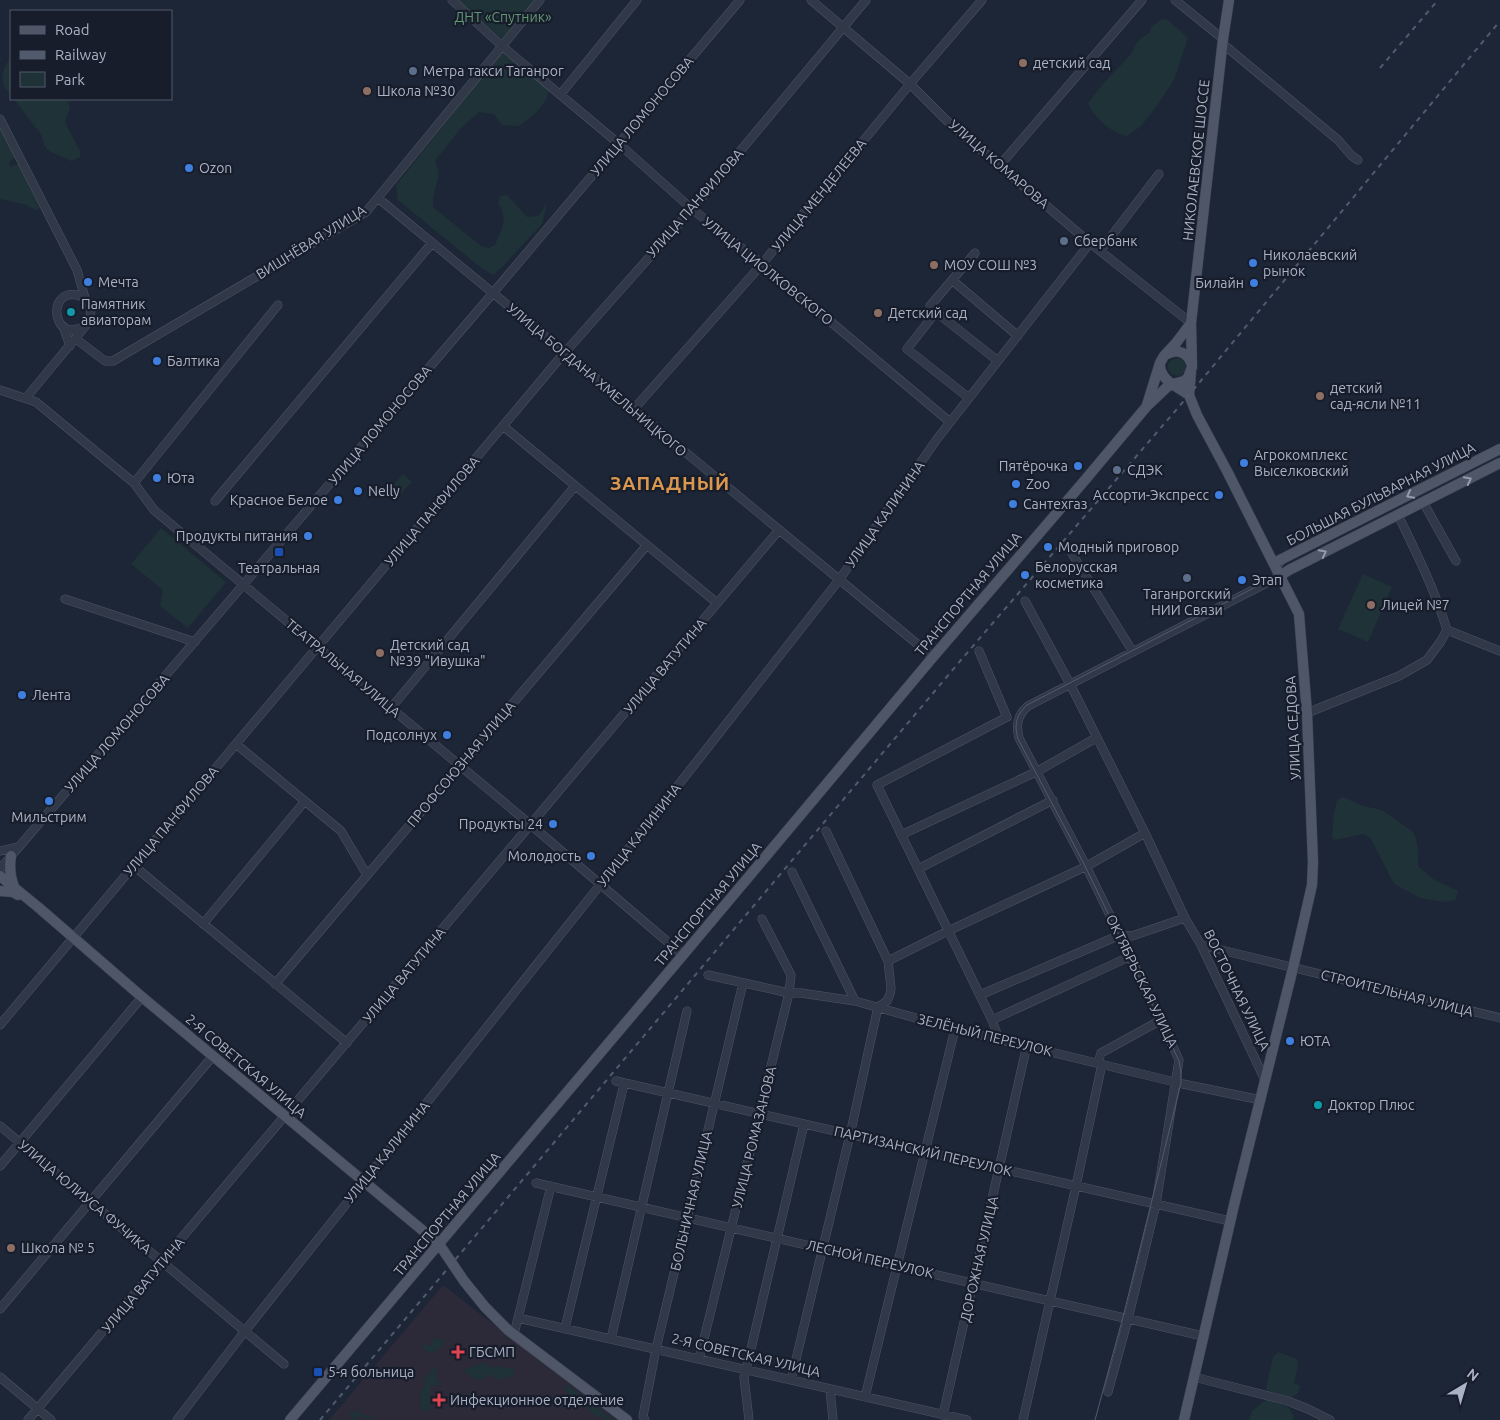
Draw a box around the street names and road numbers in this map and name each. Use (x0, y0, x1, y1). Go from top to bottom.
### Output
street label: УЛИЦА ЛОМОНОСОВА (587, 53, 697, 179)
street label: НИКОЛАЕВСКОЕ ШОССЕ (1180, 78, 1212, 242)
street label: УЛИЦА КОМАРОВА (946, 116, 1052, 212)
street label: УЛИЦА МЕНДЕЛЕЕВА (769, 136, 869, 254)
street label: УЛИЦА ПАНФИЛОВА (644, 145, 746, 261)
street label: ВИШНЁВАЯ УЛИЦА (253, 202, 369, 282)
street label: УЛИЦА ЦИОЛКОВСКОГО (700, 214, 836, 329)
street label: УЛИЦА БОГДАНА ХМЕЛЬНИЦКОГО (504, 300, 690, 460)
street label: УЛИЦА ЛОМОНОСОВА (325, 362, 435, 488)
street label: БОЛЬШАЯ БУЛЬВАРНАЯ УЛИЦА (1284, 439, 1478, 549)
street label: УЛИЦА ПАНФИЛОВА (381, 453, 483, 569)
street label: УЛИЦА КАЛИНИНА (842, 458, 928, 570)
street label: ТРАНСПОРТНАЯ УЛИЦА (911, 529, 1025, 659)
street label: ТЕАТРАЛЬНАЯ УЛИЦА (283, 615, 403, 721)
street label: УЛИЦА ВАТУТИНА (620, 615, 710, 717)
street label: УЛИЦА ЛОМОНОСОВА (61, 671, 173, 795)
street label: УЛИЦА СЕДОВА (1282, 675, 1304, 781)
street label: ПРОФСОЮЗНАЯ УЛИЦА (404, 698, 518, 830)
street label: УЛИЦА ПАНФИЛОВА (120, 763, 222, 879)
street label: УЛИЦА КАЛИНИНА (594, 780, 684, 890)
street label: ТРАНСПОРТНАЯ УЛИЦА (651, 839, 765, 969)
street label: ОКТЯБРЬСКАЯ УЛИЦА (1103, 912, 1181, 1050)
street label: УЛИЦА ВАТУТИНА (359, 924, 449, 1026)
street label: ВОСТОЧНАЯ УЛИЦА (1201, 927, 1273, 1053)
street label: СТРОИТЕЛЬНАЯ УЛИЦА (1319, 966, 1475, 1020)
street label: ЗЕЛЁНЫЙ ПЕРЕУЛОК (916, 1010, 1055, 1060)
street label: 2-Я СОВЕТСКАЯ УЛИЦА (182, 1011, 310, 1121)
street label: УЛИЦА РОМАЗАНОВА (729, 1064, 779, 1210)
street label: УЛИЦА КАЛИНИНА (341, 1098, 433, 1206)
street label: ПАРТИЗАНСКИЙ ПЕРЕУЛОК (832, 1122, 1014, 1179)
street label: БОЛЬНИЧНАЯ УЛИЦА (667, 1130, 715, 1272)
street label: УЛИЦА ЮЛИУСА ФУЧИКА (15, 1137, 155, 1257)
street label: ТРАНСПОРТНАЯ УЛИЦА (390, 1149, 504, 1279)
street label: ДОРОЖНАЯ УЛИЦА (957, 1195, 1001, 1323)
street label: УЛИЦА ВАТУТИНА (98, 1234, 188, 1336)
street label: ЛЕСНОЙ ПЕРЕУЛОК (805, 1236, 936, 1282)
street label: 2-Я СОВЕТСКАЯ УЛИЦА (670, 1330, 822, 1380)

